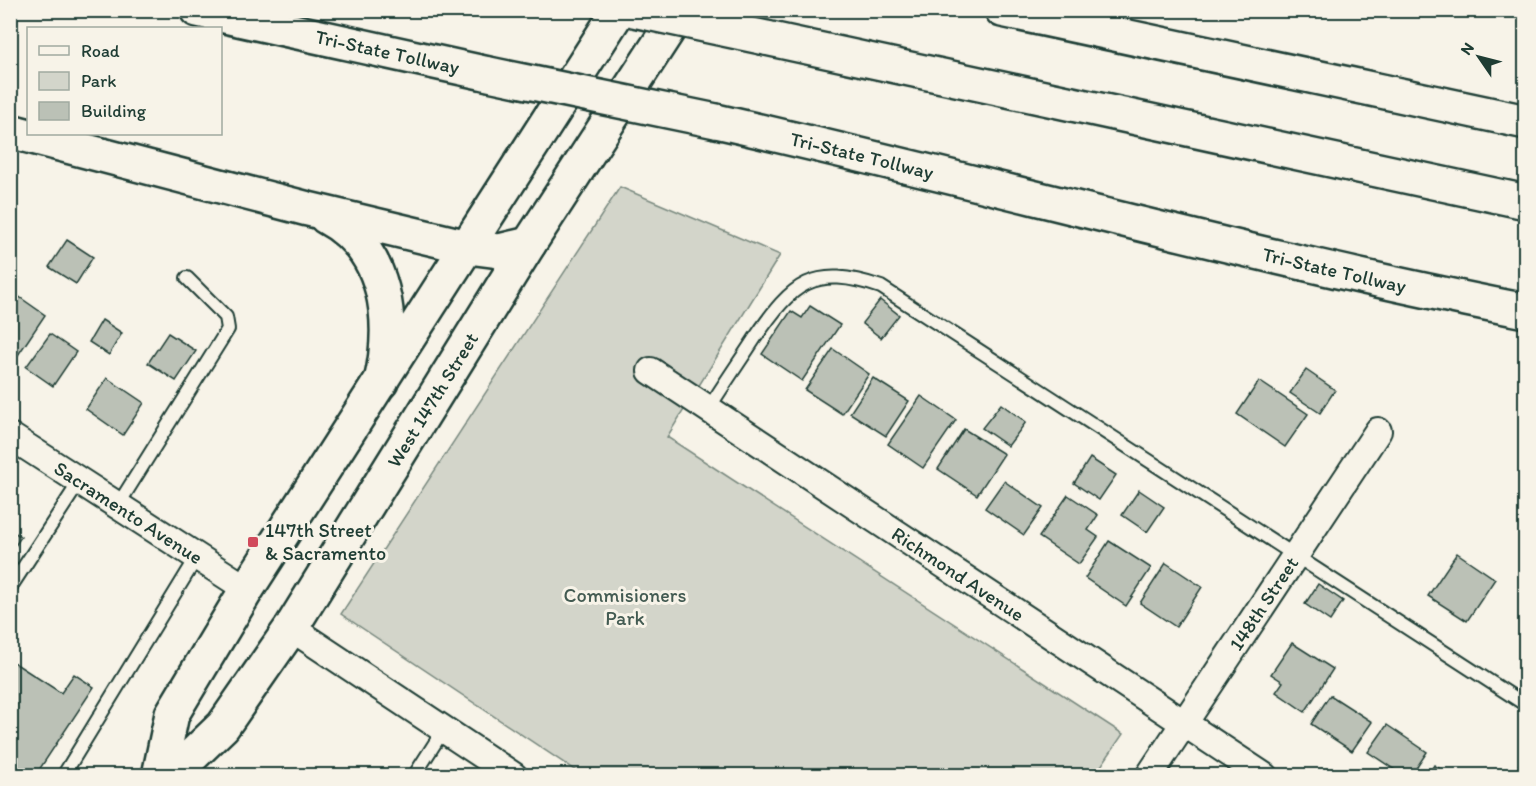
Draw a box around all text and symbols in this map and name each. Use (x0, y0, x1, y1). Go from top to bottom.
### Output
street label: Tri-State Tollway (313, 24, 462, 79)
legend (27, 27, 222, 135)
north arrow (1449, 27, 1509, 87)
text: N (1456, 39, 1478, 59)
text: Road (81, 40, 120, 62)
text: Park (81, 70, 116, 92)
text: Building (81, 100, 147, 122)
street label: Tri-State Tollway (788, 127, 937, 184)
street label: Tri-State Tollway (1260, 242, 1409, 298)
street label: West 147th Street (382, 328, 483, 472)
street label: Sacramento Avenue (50, 456, 207, 569)
place label: 147th Street & Sacramento (265, 518, 386, 565)
street label: Richmond Avenue (887, 521, 1029, 626)
marker: 147th Street & Sacramento (246, 535, 260, 549)
street label: 148th Street (1224, 552, 1304, 655)
park label: Commisioners Park (564, 583, 686, 630)

